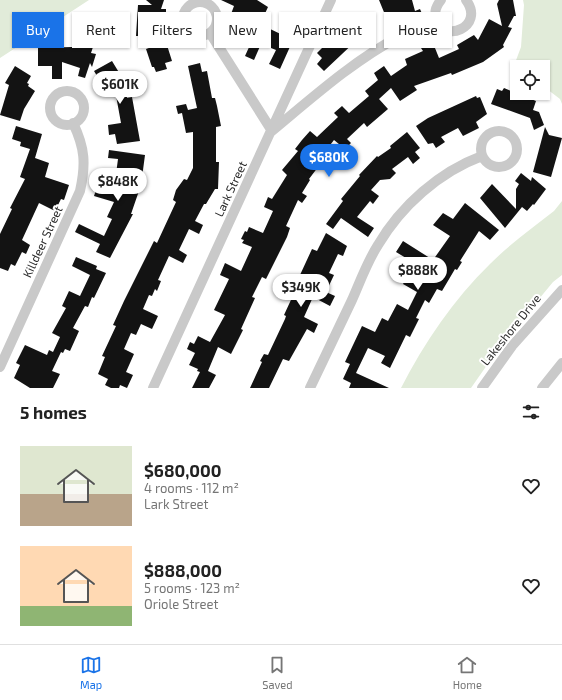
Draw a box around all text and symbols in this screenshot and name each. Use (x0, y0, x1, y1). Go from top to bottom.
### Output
chip: Buy (12, 12, 64, 48)
chip: Rent (72, 12, 130, 48)
chip: Filters (138, 12, 206, 48)
chip: New (214, 12, 271, 48)
chip: Apartment (279, 12, 376, 48)
chip: House (384, 12, 452, 48)
map controls (510, 60, 550, 100)
button: locate (510, 60, 550, 100)
pin: $601K (92, 71, 148, 105)
text: $601K (101, 76, 139, 92)
pin: $680K (301, 144, 357, 178)
text: $680K (309, 149, 349, 165)
street label: Lark Street (211, 158, 249, 219)
pin: $848K (90, 168, 146, 202)
text: $848K (98, 173, 138, 189)
street label: Killdeer Street (19, 203, 65, 280)
pin: $888K (390, 257, 446, 291)
text: $888K (398, 262, 438, 278)
pin: $349K (273, 274, 329, 308)
text: $349K (281, 279, 321, 295)
street label: Lakeshore Drive (477, 291, 543, 368)
icon: filters (520, 401, 542, 423)
text: 5 homes (20, 402, 87, 422)
text: $680,000 (144, 460, 222, 480)
icon: home (52, 462, 100, 510)
icon: heart (520, 475, 542, 497)
text: 4 rooms · 112 m² (144, 480, 239, 496)
text: Lark Street (144, 496, 209, 512)
text: $888,000 (144, 560, 222, 580)
icon: home (52, 562, 100, 610)
icon: heart (520, 575, 542, 597)
text: 5 rooms · 123 m² (144, 580, 240, 596)
text: Oriole Street (144, 596, 218, 612)
tab: Map (80, 654, 102, 691)
tab: Saved (262, 654, 293, 691)
tab: Home (453, 654, 482, 691)

